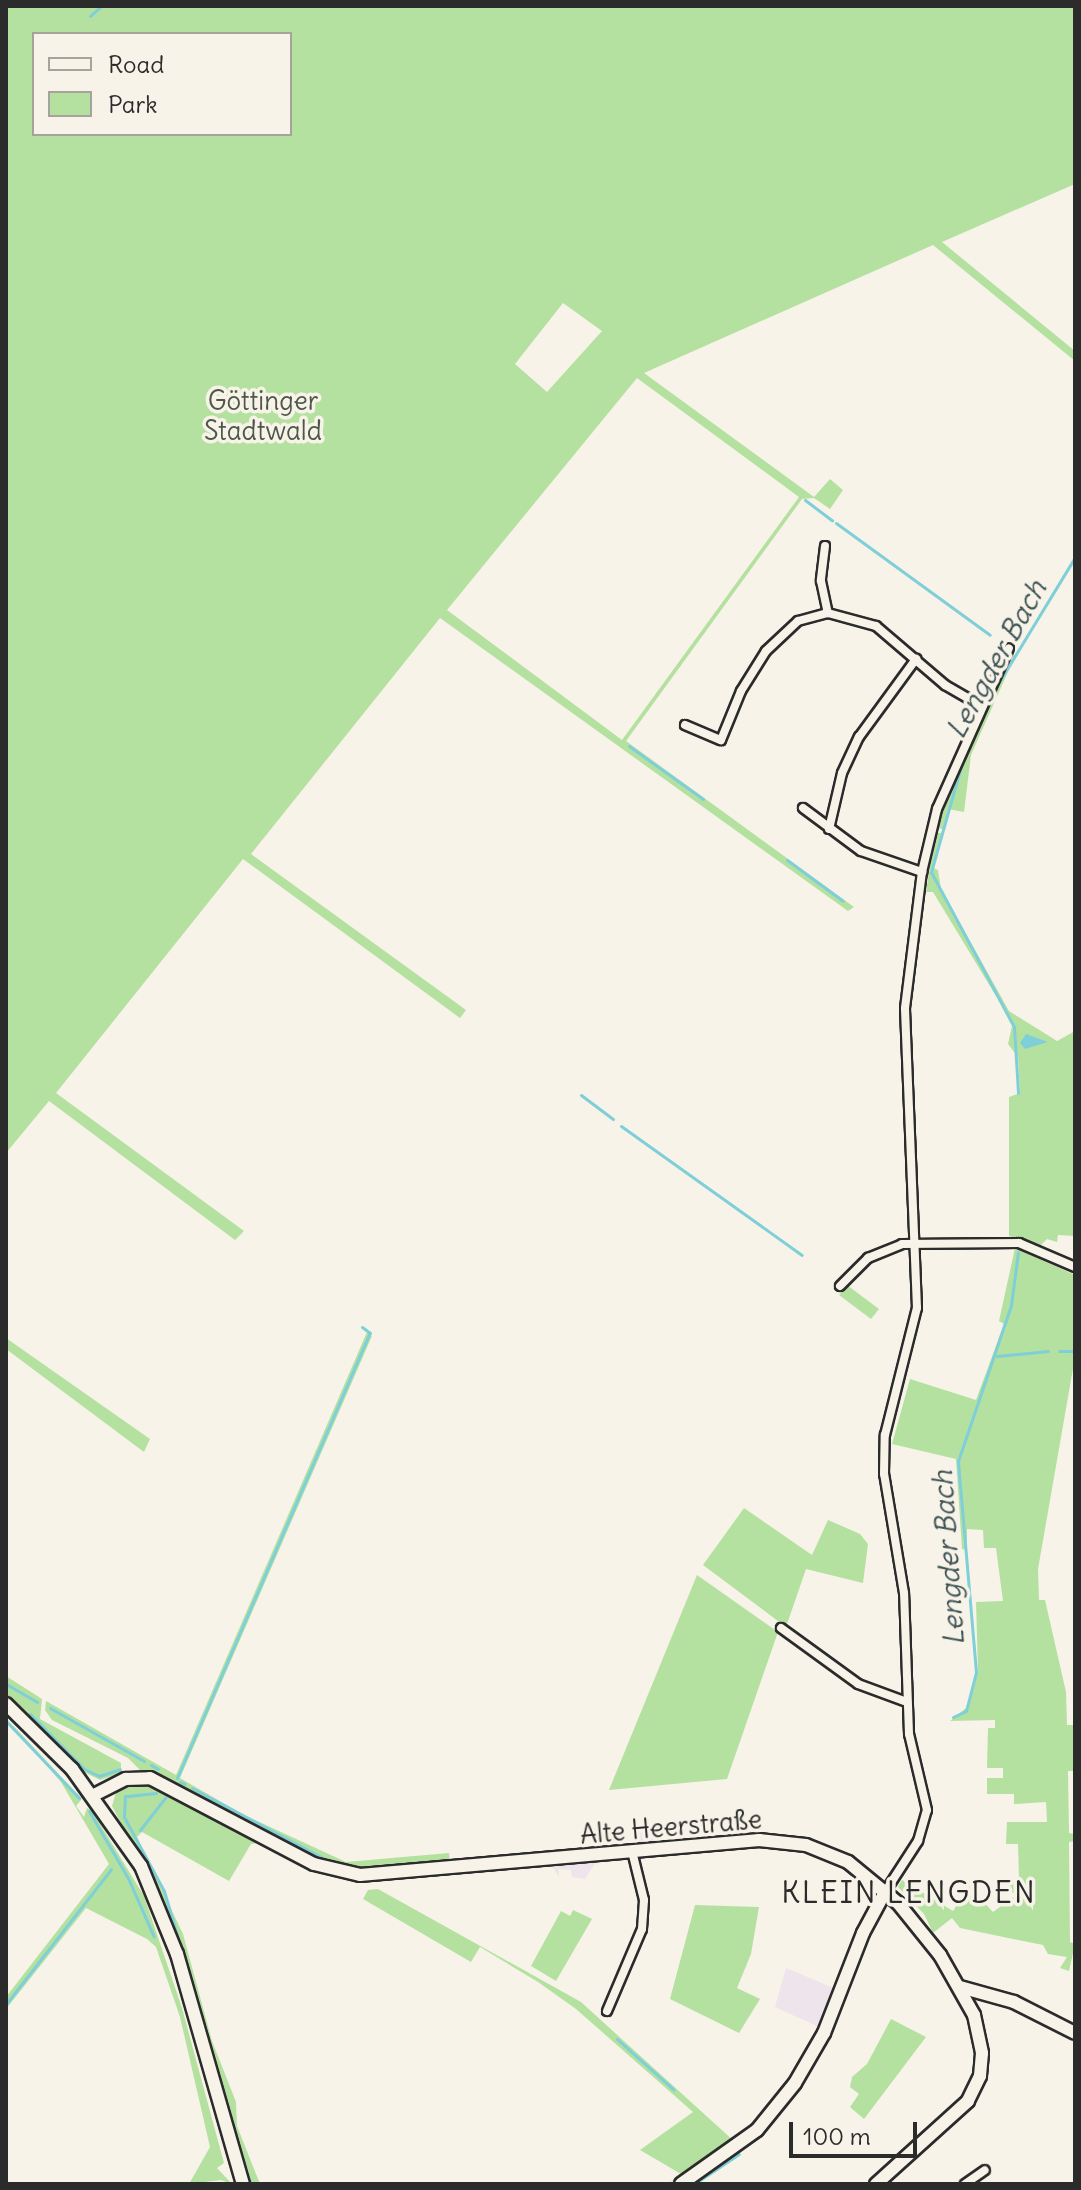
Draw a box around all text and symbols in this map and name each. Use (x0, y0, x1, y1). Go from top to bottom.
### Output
legend (32, 32, 292, 136)
text: Road (108, 49, 164, 79)
text: Park (108, 89, 158, 119)
park label: Göttinger Stadtwald (204, 385, 322, 446)
water label: Lengder Bach (939, 574, 1053, 744)
water label: Lengder Bach (925, 1469, 971, 1647)
street label: Alte Heerstraße (579, 1804, 763, 1850)
district label: KLEIN LENGDEN (781, 1874, 1037, 1910)
scale bar (793, 2106, 921, 2156)
text: 100 m (803, 2121, 871, 2151)

